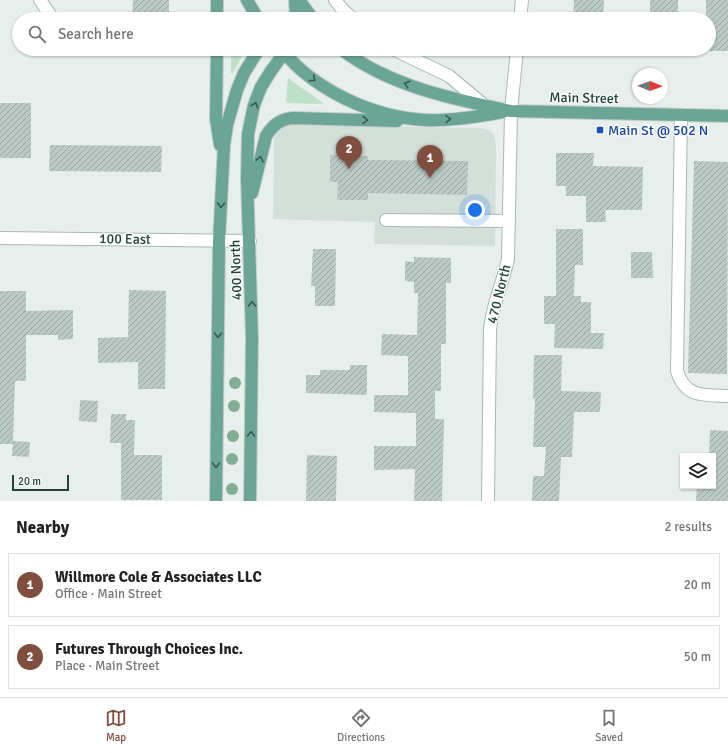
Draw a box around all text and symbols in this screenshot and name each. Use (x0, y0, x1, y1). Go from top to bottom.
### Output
search box (12, 12, 716, 56)
icon: search (26, 23, 48, 45)
text: Search here (58, 25, 134, 43)
north arrow (632, 68, 668, 104)
one-way arrow (309, 74, 316, 81)
one-way arrow (404, 81, 411, 89)
street label: Main Street (549, 89, 619, 107)
one-way arrow (250, 102, 258, 109)
one-way arrow (445, 115, 451, 124)
one-way arrow (362, 116, 368, 125)
place label: Main St @ 502 N (608, 122, 708, 139)
marker: Main St @ 502 N (595, 125, 605, 135)
pin: 2 (336, 136, 362, 169)
pin: 1 (417, 145, 443, 178)
one-way arrow (256, 155, 264, 162)
your location (465, 200, 485, 220)
one-way arrow (216, 202, 225, 208)
street label: 100 East (99, 230, 151, 248)
street label: 400 North (226, 239, 246, 301)
street label: 470 North (483, 263, 515, 325)
one-way arrow (247, 301, 256, 307)
one-way arrow (214, 332, 222, 338)
one-way arrow (246, 431, 255, 437)
map controls (680, 453, 716, 489)
button: layers (680, 453, 716, 489)
one-way arrow (212, 462, 220, 468)
scale bar (12, 473, 69, 492)
text: 20 m (18, 475, 41, 488)
text: Nearby (16, 517, 69, 538)
text: 2 results (664, 519, 712, 535)
text: Willmore Cole & Associates LLC (55, 568, 262, 586)
text: 1 (26, 577, 34, 593)
text: 20 m (684, 577, 711, 593)
text: Office · Main Street (55, 586, 162, 602)
text: Futures Through Choices Inc. (55, 640, 243, 658)
text: 2 (26, 649, 34, 665)
text: 50 m (684, 649, 711, 665)
text: Place · Main Street (55, 658, 159, 674)
tab: Map (105, 707, 127, 744)
tab: Directions (337, 707, 385, 744)
tab: Saved (595, 707, 623, 744)

